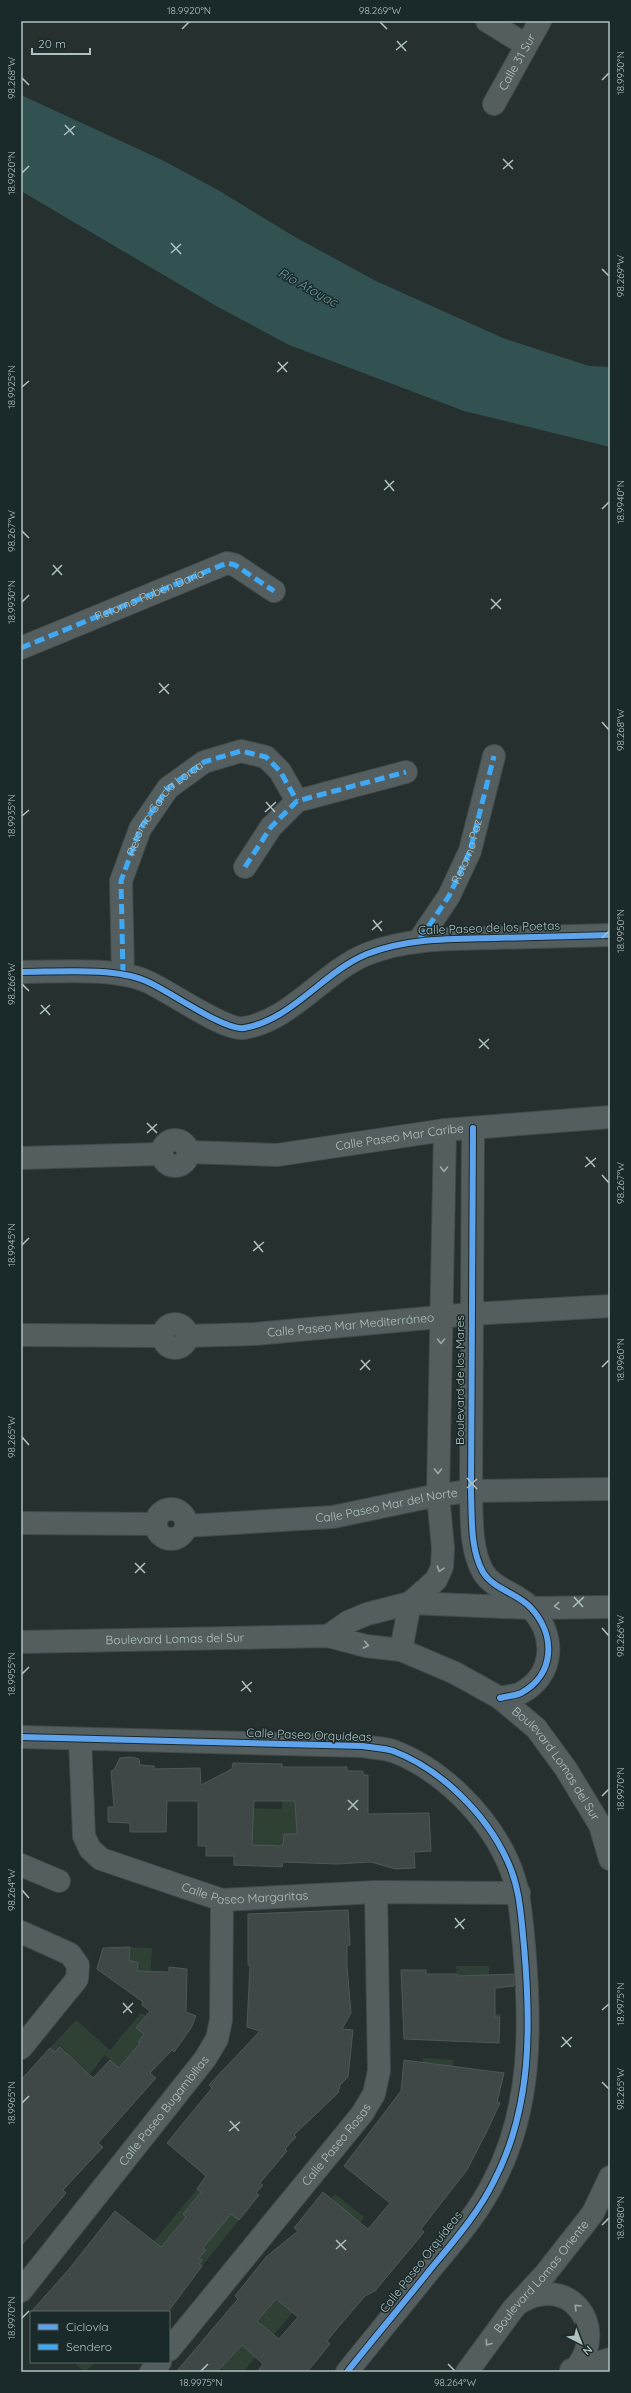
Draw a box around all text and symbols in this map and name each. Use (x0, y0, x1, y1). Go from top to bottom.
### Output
text: 18.9920°N (167, 4, 211, 17)
text: 98.269°W (359, 4, 401, 17)
scale bar (32, 30, 90, 56)
street label: Calle 31 Sur (495, 30, 539, 93)
text: 20 m (38, 36, 66, 51)
text: 18.9930°N (614, 51, 627, 95)
text: 98.268°W (5, 57, 18, 99)
text: 18.9920°N (5, 151, 18, 195)
text: 98.269°W (614, 255, 627, 297)
water label: Río Atoyac (276, 264, 342, 310)
text: 18.9925°N (5, 365, 18, 409)
text: 18.9940°N (614, 480, 627, 524)
text: 98.267°W (5, 510, 18, 552)
street label: Retorno Rubén Darío (92, 565, 206, 624)
text: 18.9930°N (5, 580, 18, 624)
text: 98.268°W (614, 709, 627, 751)
street label: Retorno García Lorca (123, 757, 206, 858)
text: 18.9935°N (5, 794, 18, 838)
street label: Retorno Paz (448, 817, 485, 886)
text: 18.9950°N (614, 909, 627, 953)
street label: Calle Paseo de los Poetas (418, 918, 561, 937)
text: 98.266°W (5, 963, 18, 1005)
street label: Calle Paseo Mar Caribe (334, 1121, 465, 1153)
text: 98.267°W (614, 1162, 627, 1204)
one-way arrow (440, 1166, 448, 1172)
text: 18.9945°N (5, 1223, 18, 1267)
street label: Calle Paseo Mar Mediterráneo (266, 1309, 435, 1340)
street label: Boulevard de los Mares (452, 1315, 467, 1445)
one-way arrow (436, 1338, 445, 1344)
text: 18.9960°N (614, 1338, 627, 1382)
text: 98.265°W (5, 1416, 18, 1458)
one-way arrow (434, 1468, 442, 1474)
street label: Calle Paseo Mar del Norte (315, 1485, 459, 1525)
one-way arrow (436, 1565, 445, 1572)
one-way arrow (554, 1602, 560, 1611)
text: 98.266°W (614, 1615, 627, 1657)
street label: Boulevard Lomas del Sur (105, 1630, 245, 1647)
one-way arrow (363, 1640, 369, 1649)
text: 18.9955°N (5, 1652, 18, 1696)
street label: Boulevard Lomas del Sur (509, 1703, 604, 1823)
street label: Calle Paseo Orquídeas (246, 1725, 372, 1744)
text: 18.9970°N (614, 1767, 627, 1811)
text: 98.264°W (5, 1869, 18, 1911)
street label: Calle Paseo Margaritas (180, 1879, 309, 1907)
text: 18.9975°N (614, 1983, 627, 2025)
street label: Calle Paseo Bugambilias (115, 2052, 212, 2169)
text: 98.265°W (614, 2068, 627, 2110)
text: 18.9965°N (5, 2081, 18, 2125)
street label: Calle Paseo Rosas (298, 2100, 374, 2189)
text: 18.9980°N (614, 2196, 627, 2240)
street label: Calle Paseo Orquídeas (376, 2208, 465, 2316)
street label: Boulevard Lomas Oriente (490, 2217, 592, 2336)
text: 18.9970°N (5, 2296, 18, 2340)
one-way arrow (574, 2304, 582, 2312)
legend (30, 2311, 170, 2363)
text: Ciclovía (66, 2319, 109, 2334)
north arrow (561, 2323, 601, 2363)
text: Sendero (66, 2339, 112, 2354)
one-way arrow (486, 2339, 493, 2346)
text: N (580, 2343, 595, 2358)
text: 18.9975°N (180, 2376, 222, 2389)
text: 98.264°W (434, 2376, 476, 2389)

